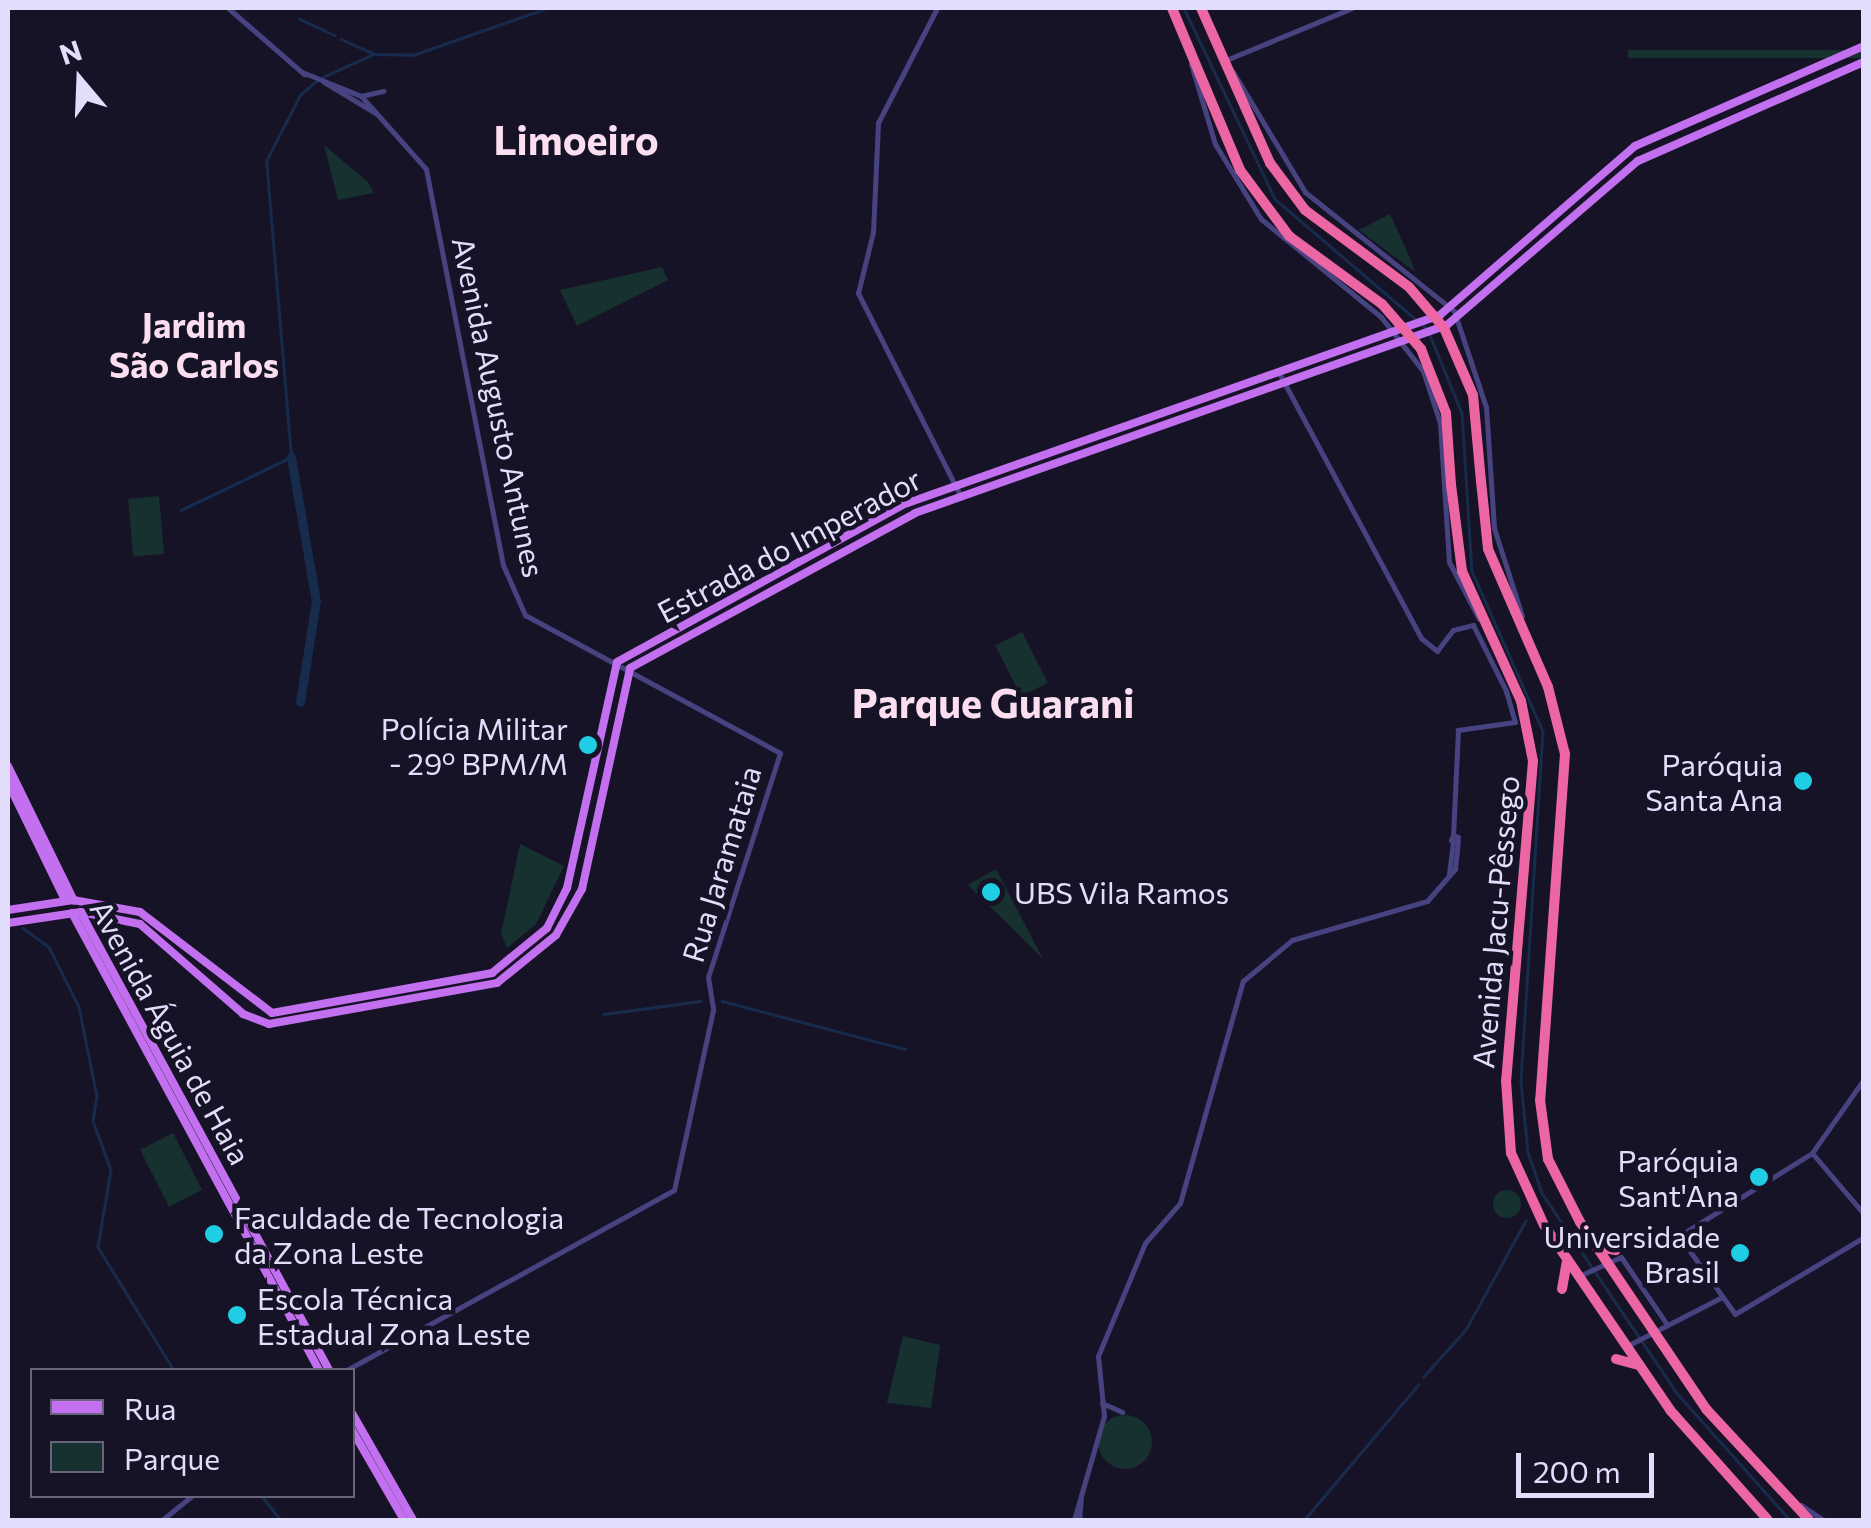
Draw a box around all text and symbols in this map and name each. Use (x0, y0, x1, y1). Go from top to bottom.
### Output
north arrow (30, 30, 130, 130)
text: N (55, 32, 86, 71)
district label: Limoeiro (493, 115, 659, 163)
street label: Avenida Augusto Antunes (445, 234, 553, 580)
district label: Jardim São Carlos (109, 303, 279, 385)
street label: Estrada do Imperador (651, 460, 927, 630)
district label: Parque Guarani (852, 678, 1134, 726)
place label: Polícia Militar - 29º BPM/M (381, 710, 568, 780)
marker: Polícia Militar - 29º BPM/M (577, 734, 599, 756)
place label: Paróquia Santa Ana (1645, 746, 1783, 816)
street label: Rua Jaramataia (674, 762, 768, 966)
marker: Paróquia Santa Ana (1792, 770, 1814, 792)
street label: Avenida Jacu-Pêssego (1464, 774, 1526, 1070)
place label: UBS Vila Ramos (1014, 874, 1229, 910)
marker: UBS Vila Ramos (978, 879, 1004, 905)
street label: Avenida Águia de Haia (83, 894, 259, 1170)
place label: Paróquia Sant'Ana (1617, 1142, 1739, 1212)
marker: Paróquia Sant'Ana (1748, 1166, 1770, 1188)
place label: Faculdade de Tecnologia da Zona Leste (234, 1199, 564, 1270)
place label: Universidade Brasil (1544, 1218, 1720, 1288)
marker: Faculdade de Tecnologia da Zona Leste (203, 1223, 225, 1245)
marker: Universidade Brasil (1729, 1242, 1751, 1264)
place label: Escola Técnica Estadual Zona Leste (257, 1280, 531, 1350)
marker: Escola Técnica Estadual Zona Leste (226, 1304, 248, 1326)
legend (30, 1368, 355, 1498)
text: Rua (124, 1389, 176, 1426)
scale bar (1521, 1433, 1658, 1495)
text: Parque (124, 1439, 220, 1476)
text: 200 m (1533, 1452, 1621, 1489)

